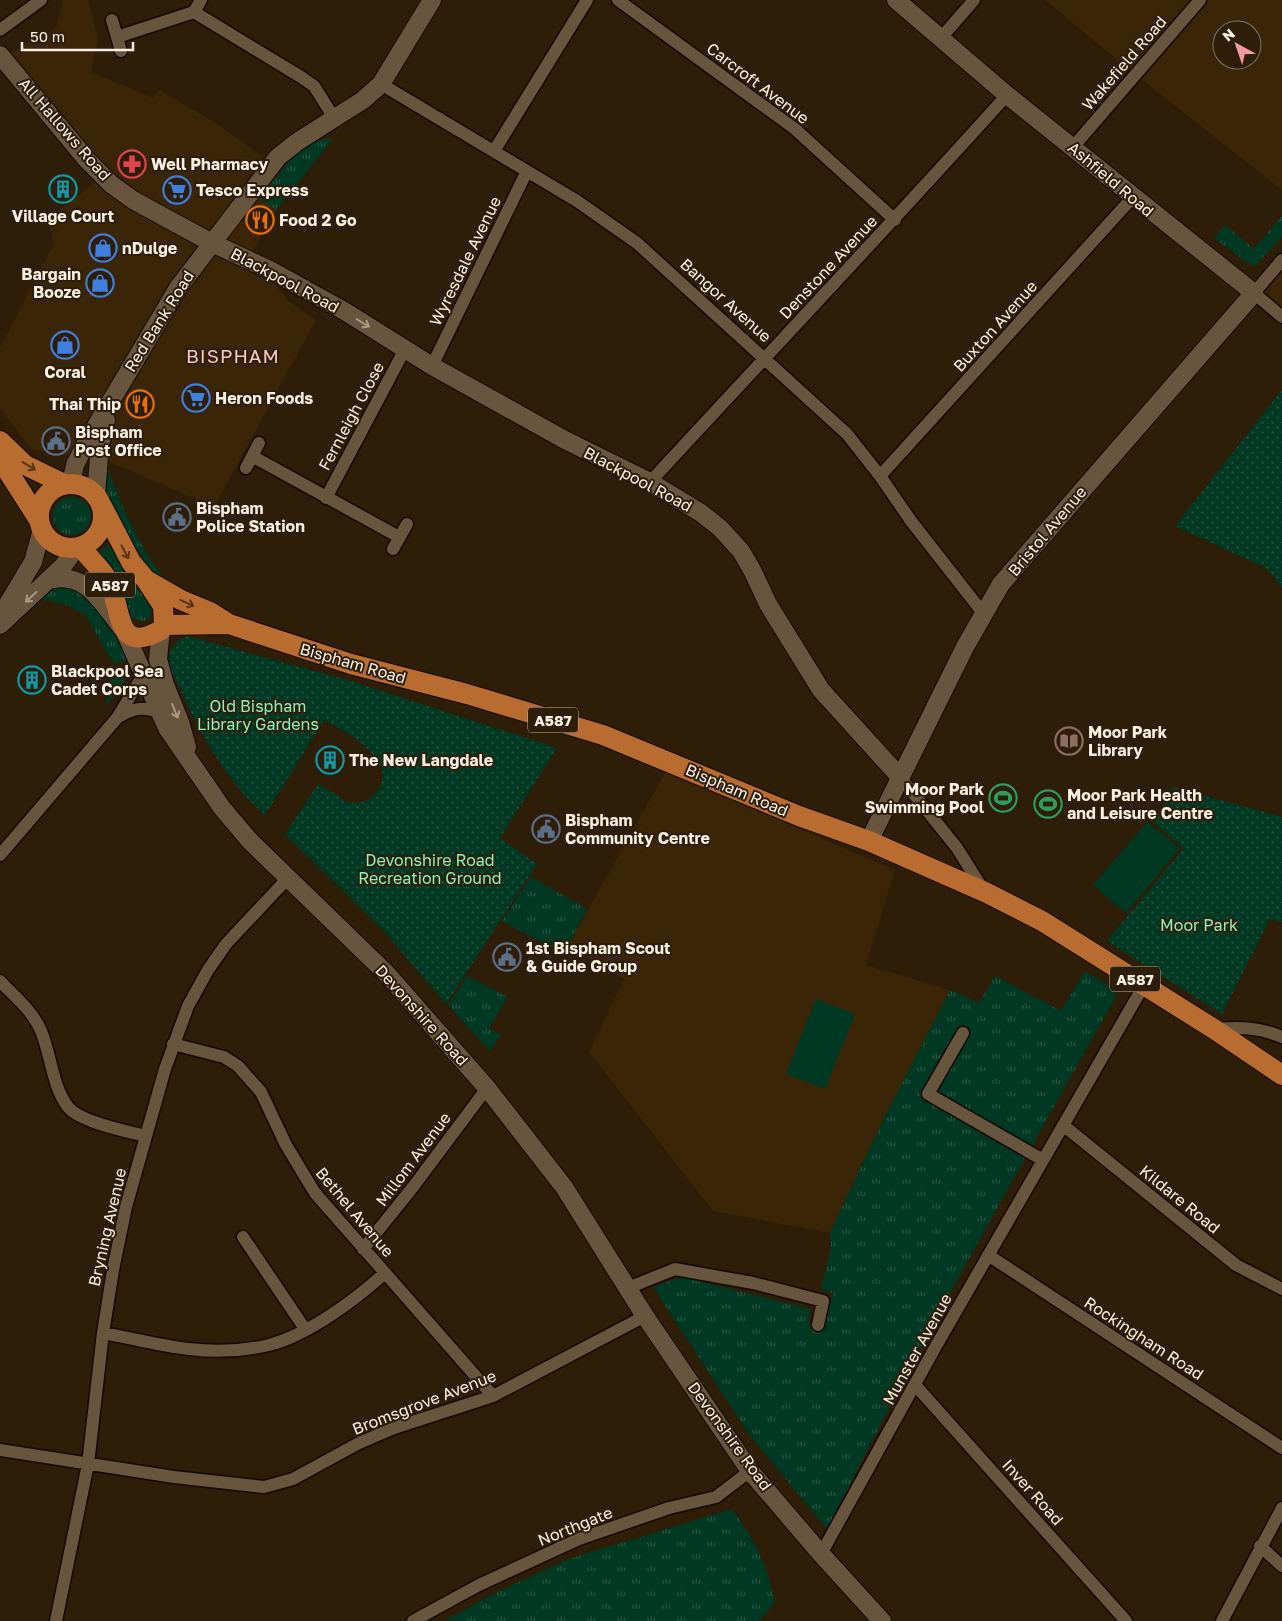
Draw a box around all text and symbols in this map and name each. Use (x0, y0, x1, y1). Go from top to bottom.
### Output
street label: Wakefield Road (1077, 12, 1171, 114)
scale bar (22, 20, 134, 52)
north arrow (1212, 20, 1262, 70)
text: N (1219, 25, 1238, 45)
text: 50 m (30, 27, 65, 45)
street label: Carcroft Avenue (703, 38, 813, 128)
street label: All Hallows Road (15, 73, 115, 185)
street label: Ashfield Road (1064, 137, 1158, 221)
pharmacy icon: Well Pharmacy (117, 149, 147, 179)
place label: Well Pharmacy (151, 154, 268, 174)
building icon: Village Court (48, 174, 78, 204)
supermarket icon: Tesco Express (162, 175, 192, 205)
place label: Tesco Express (196, 180, 309, 200)
street label: Wyresdale Avenue (425, 193, 505, 329)
restaurant icon: Food 2 Go (245, 205, 275, 235)
place label: Village Court (12, 206, 114, 226)
place label: Food 2 Go (279, 210, 357, 230)
street label: Denstone Avenue (775, 211, 881, 323)
shop icon: nDulge (88, 233, 118, 263)
place label: nDulge (122, 238, 177, 258)
street label: Blackpool Road (227, 243, 343, 317)
street label: Bangor Avenue (676, 254, 776, 346)
place label: Bargain Booze (21, 264, 81, 302)
street label: Red Bank Road (120, 267, 198, 375)
shop icon: Bargain Booze (85, 268, 115, 298)
street label: Buxton Avenue (949, 276, 1041, 376)
one-way arrow (356, 319, 370, 329)
shop icon: Coral (50, 330, 80, 360)
district label: BISPHAM (186, 344, 280, 367)
street label: Fernleigh Close (314, 358, 388, 474)
place label: Coral (44, 362, 86, 382)
supermarket icon: Heron Foods (181, 383, 211, 413)
place label: Heron Foods (215, 388, 313, 408)
restaurant icon: Thai Thip (125, 389, 155, 419)
place label: Thai Thip (49, 394, 121, 414)
place label: Bispham Post Office (75, 422, 162, 460)
public building icon: Bispham Post Office (41, 426, 71, 456)
street label: Blackpool Road (580, 442, 696, 516)
one-way arrow (22, 462, 36, 472)
street label: Bristol Avenue (1004, 482, 1090, 580)
place label: Bispham Police Station (196, 498, 305, 536)
public building icon: Bispham Police Station (162, 502, 192, 532)
one-way arrow (120, 544, 130, 559)
road number: A587 (85, 572, 135, 598)
one-way arrow (25, 590, 38, 602)
one-way arrow (179, 598, 194, 608)
street label: Bispham Road (298, 638, 408, 688)
place label: Blackpool Sea Cadet Corps (51, 661, 163, 699)
building icon: Blackpool Sea Cadet Corps (17, 665, 47, 695)
park label: Old Bispham Library Gardens (197, 696, 319, 734)
one-way arrow (171, 703, 181, 718)
road number: A587 (528, 708, 578, 732)
place label: Moor Park Library (1088, 722, 1168, 760)
library icon: Moor Park Library (1054, 726, 1084, 756)
building icon: The New Langdale (315, 745, 345, 775)
place label: The New Langdale (349, 750, 493, 770)
street label: Bispham Road (683, 759, 791, 821)
place label: Moor Park Swimming Pool (865, 779, 985, 817)
sports icon: Moor Park Swimming Pool (988, 783, 1018, 813)
place label: Moor Park Health and Leisure Centre (1067, 785, 1213, 823)
sports icon: Moor Park Health and Leisure Centre (1033, 789, 1063, 819)
place label: Bispham Community Centre (565, 810, 710, 848)
public building icon: Bispham Community Centre (531, 814, 561, 844)
park label: Devonshire Road Recreation Ground (358, 850, 502, 888)
park label: Moor Park (1160, 915, 1238, 935)
place label: 1st Bispham Scout & Guide Group (526, 938, 670, 976)
public building icon: 1st Bispham Scout & Guide Group (492, 942, 522, 972)
street label: Devonshire Road (371, 960, 473, 1070)
road number: A587 (1110, 966, 1160, 992)
street label: Millom Avenue (371, 1108, 455, 1210)
street label: Kildare Road (1136, 1160, 1224, 1238)
street label: Bethel Avenue (312, 1163, 398, 1261)
street label: Bryning Avenue (84, 1166, 130, 1288)
street label: Munster Avenue (878, 1290, 956, 1408)
street label: Rockingham Road (1081, 1292, 1207, 1384)
street label: Bromsgrove Avenue (349, 1365, 499, 1439)
street label: Devonshire Road (684, 1378, 776, 1494)
street label: Inver Road (998, 1455, 1068, 1529)
street label: Northgate (535, 1502, 615, 1550)

